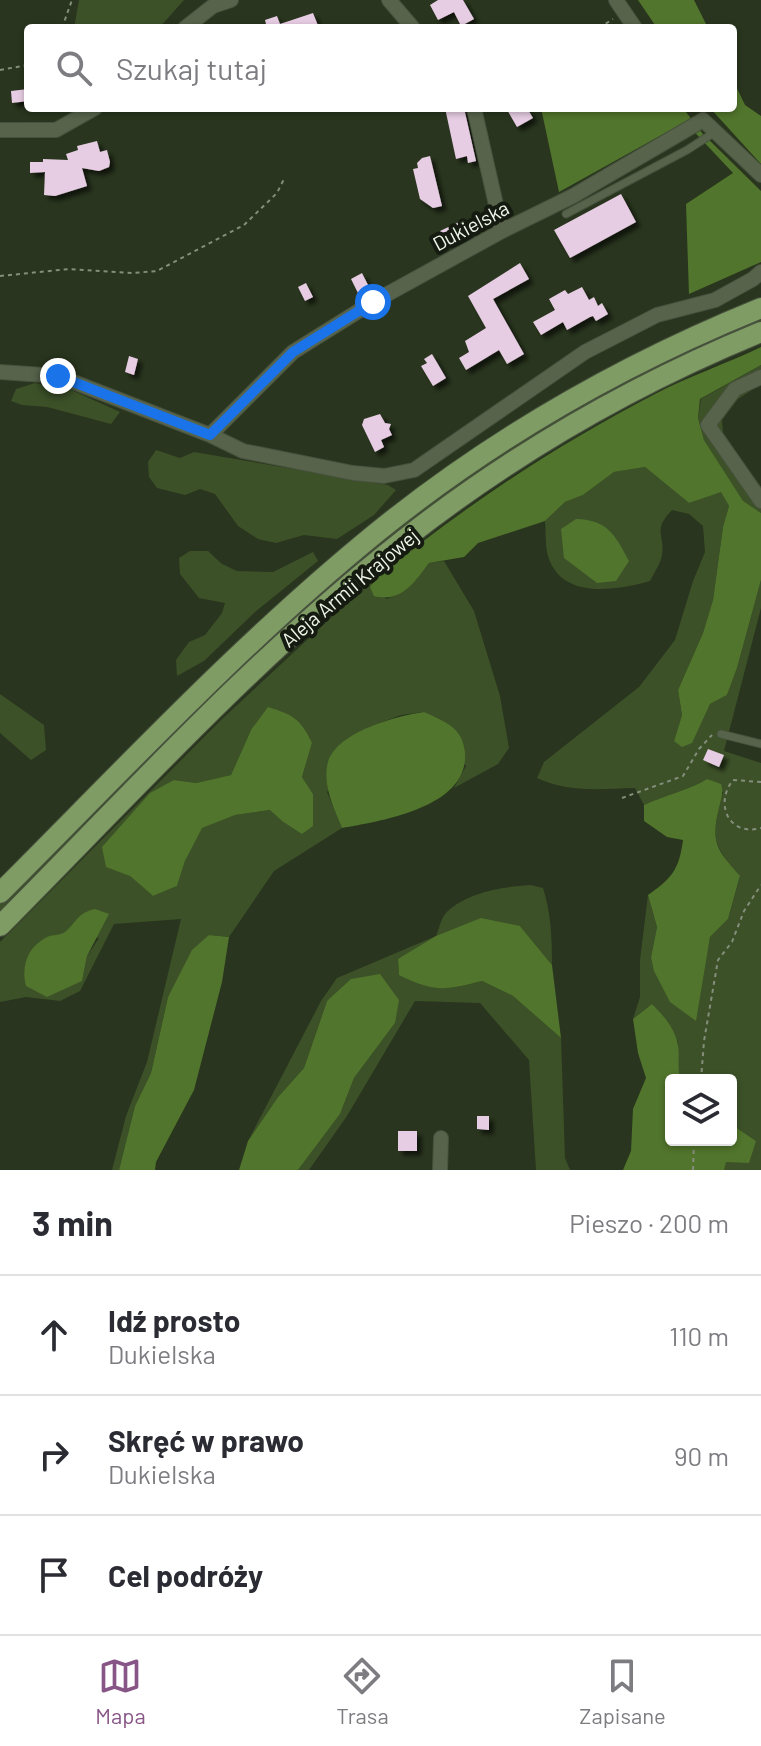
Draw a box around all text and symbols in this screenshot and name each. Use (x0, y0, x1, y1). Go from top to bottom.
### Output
search box (24, 24, 737, 112)
icon: search (52, 46, 96, 90)
text: Szukaj tutaj (116, 50, 267, 86)
street label: Dukielska (428, 195, 513, 255)
route start (355, 284, 391, 320)
route end (40, 358, 76, 394)
street label: Aleja Armii Krajowej (276, 523, 423, 652)
map controls (665, 1074, 737, 1146)
button: layers (665, 1074, 737, 1146)
text: 3 min (32, 1202, 113, 1243)
text: Pieszo · 200 m (569, 1207, 729, 1238)
text: Idź prosto (108, 1302, 240, 1338)
icon: ahead (32, 1313, 76, 1357)
text: 110 m (669, 1320, 729, 1351)
text: Dukielska (108, 1338, 216, 1369)
text: Skręć w prawo (108, 1422, 304, 1458)
icon: right (32, 1433, 76, 1477)
text: 90 m (674, 1440, 729, 1471)
text: Dukielska (108, 1458, 216, 1489)
icon: arrive (32, 1553, 76, 1597)
text: Cel podróży (108, 1557, 263, 1593)
tab: Mapa (95, 1654, 146, 1728)
tab: Trasa (336, 1654, 389, 1728)
tab: Zapisane (579, 1654, 666, 1728)

